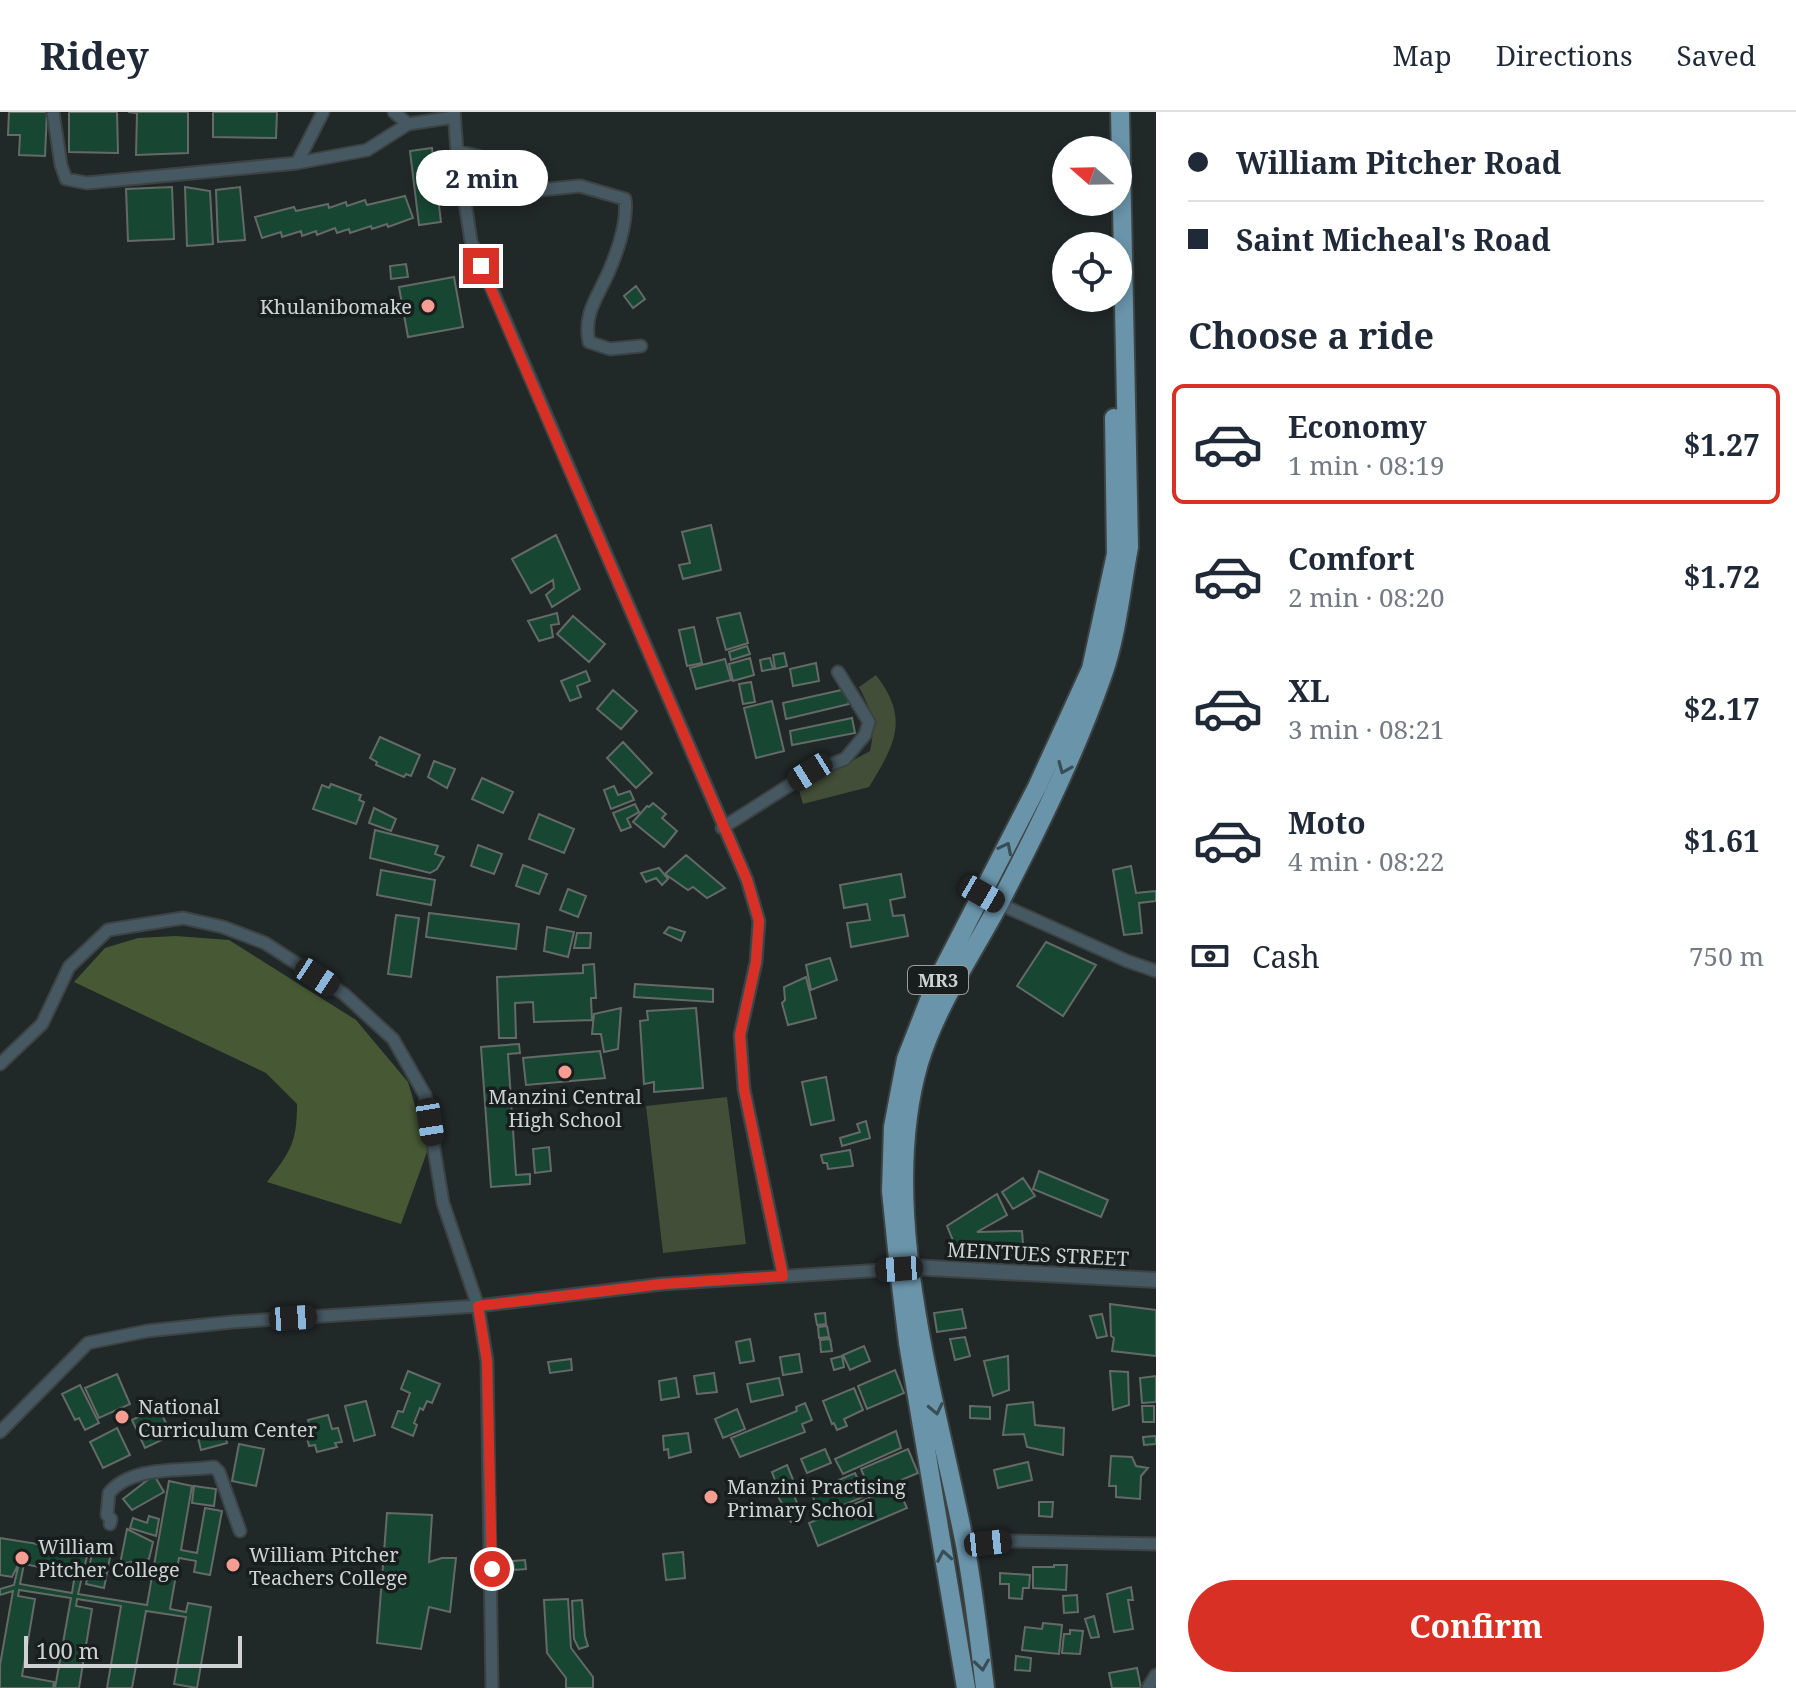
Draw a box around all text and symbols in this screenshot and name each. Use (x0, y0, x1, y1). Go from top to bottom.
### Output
text: Ridey (40, 29, 149, 81)
text: Map (1392, 36, 1452, 74)
text: Directions (1496, 36, 1633, 74)
text: Saved (1677, 36, 1756, 74)
north arrow (1052, 136, 1132, 216)
map controls (1052, 136, 1132, 312)
text: William Pitcher Road (1236, 142, 1561, 183)
callout: 2 min (415, 150, 547, 206)
text: 2 min (445, 160, 519, 196)
text: Saint Micheal's Road (1236, 219, 1551, 260)
button: locate (1052, 232, 1132, 312)
route end (463, 248, 499, 284)
place label: Khulanibomake (260, 293, 412, 320)
marker: Khulanibomake (419, 297, 437, 315)
text: Choose a ride (1188, 311, 1434, 360)
text: Economy (1288, 406, 1427, 447)
icon: car (1192, 408, 1264, 480)
text: $1.27 (1683, 424, 1760, 465)
text: 1 min · 08:19 (1288, 447, 1445, 483)
text: Comfort (1288, 538, 1415, 579)
icon: car (1192, 540, 1264, 612)
text: $1.72 (1683, 556, 1760, 597)
text: 2 min · 08:20 (1288, 579, 1445, 615)
text: XL (1288, 670, 1330, 711)
icon: car (1192, 672, 1264, 744)
text: $2.17 (1683, 688, 1760, 729)
text: 3 min · 08:21 (1288, 711, 1445, 747)
car (783, 749, 837, 795)
one-way arrow (1058, 759, 1074, 774)
text: Moto (1288, 802, 1366, 843)
icon: car (1192, 804, 1264, 876)
text: $1.61 (1683, 820, 1760, 861)
one-way arrow (996, 841, 1012, 856)
text: 4 min · 08:22 (1288, 843, 1445, 879)
car (955, 872, 1009, 916)
icon: cash (1188, 934, 1232, 978)
text: Cash (1252, 936, 1320, 977)
text: 750 m (1689, 938, 1764, 974)
car (290, 954, 344, 1000)
road number: MR3 (908, 966, 968, 994)
marker: Manzini Central High School (556, 1063, 574, 1081)
place label: Manzini Central High School (488, 1083, 642, 1133)
car (414, 1096, 446, 1148)
street label: MEINTUES STREET (946, 1236, 1130, 1272)
car (874, 1255, 924, 1283)
car (268, 1304, 318, 1332)
place label: National Curriculum Center (138, 1393, 317, 1443)
one-way arrow (927, 1402, 944, 1416)
marker: National Curriculum Center (113, 1408, 131, 1426)
place label: Manzini Practising Primary School (727, 1473, 906, 1523)
marker: Manzini Practising Primary School (702, 1488, 720, 1506)
car (963, 1529, 1013, 1557)
place label: William Pitcher College (38, 1533, 180, 1583)
place label: William Pitcher Teachers College (249, 1541, 407, 1591)
marker: William Pitcher College (13, 1549, 31, 1567)
one-way arrow (937, 1549, 954, 1563)
route start (474, 1551, 510, 1587)
marker: William Pitcher Teachers College (224, 1556, 242, 1574)
button: Confirm (1188, 1580, 1764, 1672)
scale bar (24, 1632, 242, 1668)
text: 100 m (36, 1635, 99, 1665)
one-way arrow (973, 1658, 990, 1672)

